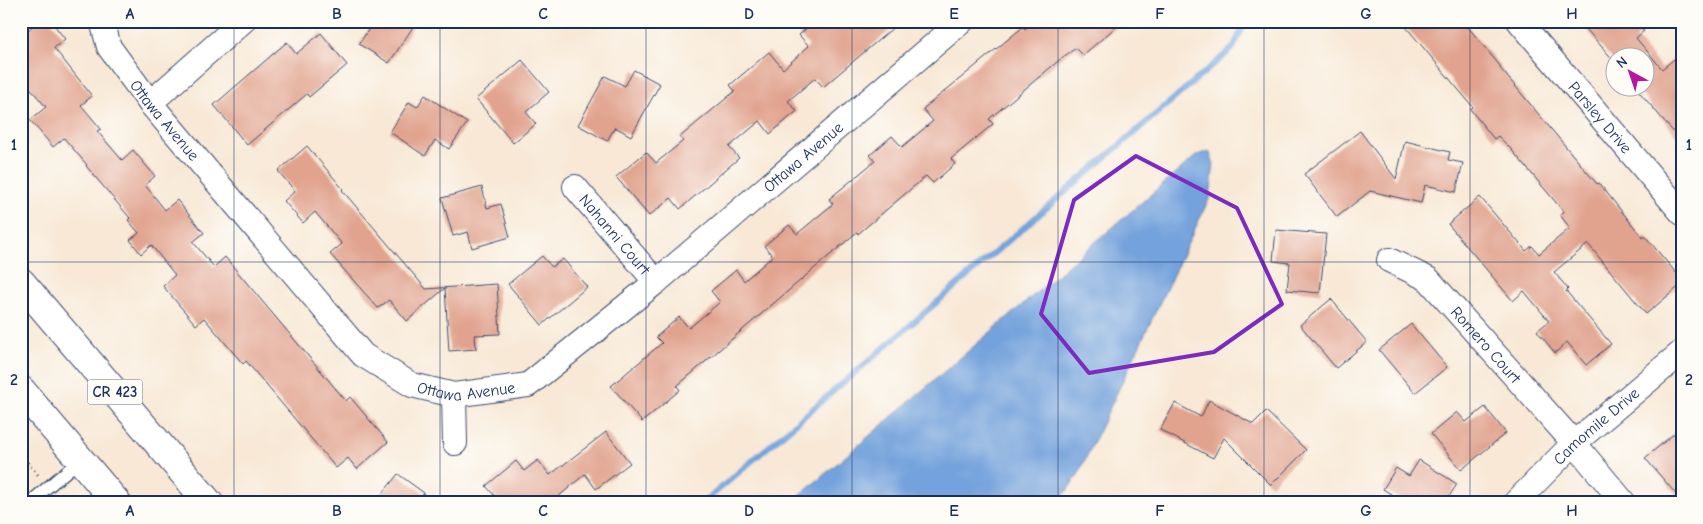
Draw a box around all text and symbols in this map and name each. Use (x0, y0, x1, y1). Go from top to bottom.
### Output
text: A (126, 5, 135, 23)
text: B (332, 5, 342, 23)
text: C (538, 5, 548, 23)
text: D (744, 5, 754, 23)
text: E (949, 5, 959, 23)
text: F (1155, 5, 1165, 23)
text: G (1360, 5, 1372, 23)
text: H (1566, 5, 1578, 23)
north arrow (1606, 48, 1656, 98)
text: N (1613, 53, 1631, 72)
street label: Ottawa Avenue (126, 77, 203, 165)
street label: Parsley Drive (1564, 78, 1635, 157)
street label: Ottawa Avenue (760, 118, 847, 196)
text: 1 (11, 136, 17, 154)
text: 1 (1686, 136, 1692, 154)
street label: Nahanni Court (575, 191, 654, 279)
street label: Romero Court (1447, 303, 1525, 387)
text: 2 (10, 371, 18, 389)
text: 2 (1685, 371, 1693, 389)
street label: Ottawa Avenue (415, 379, 516, 405)
road number: CR 423 (88, 380, 142, 404)
street label: Camomile Drive (1550, 384, 1643, 469)
text: A (126, 502, 135, 520)
text: B (332, 502, 342, 520)
text: C (538, 502, 548, 520)
text: D (744, 502, 754, 520)
text: E (949, 502, 959, 520)
text: F (1155, 502, 1165, 520)
text: G (1360, 502, 1372, 520)
text: H (1566, 502, 1578, 520)

